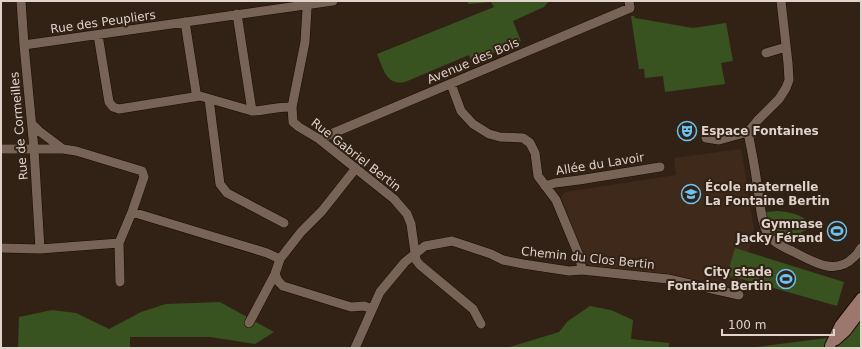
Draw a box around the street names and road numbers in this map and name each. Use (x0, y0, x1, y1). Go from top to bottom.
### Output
street label: Rue des Peupliers (49, 8, 157, 36)
street label: Avenue des Bois (425, 35, 521, 87)
street label: Rue de Cormeilles (7, 71, 31, 181)
street label: Rue Gabriel Bertin (308, 116, 404, 194)
street label: Allée du Lavoir (555, 150, 645, 178)
street label: Chemin du Clos Bertin (521, 244, 655, 272)

